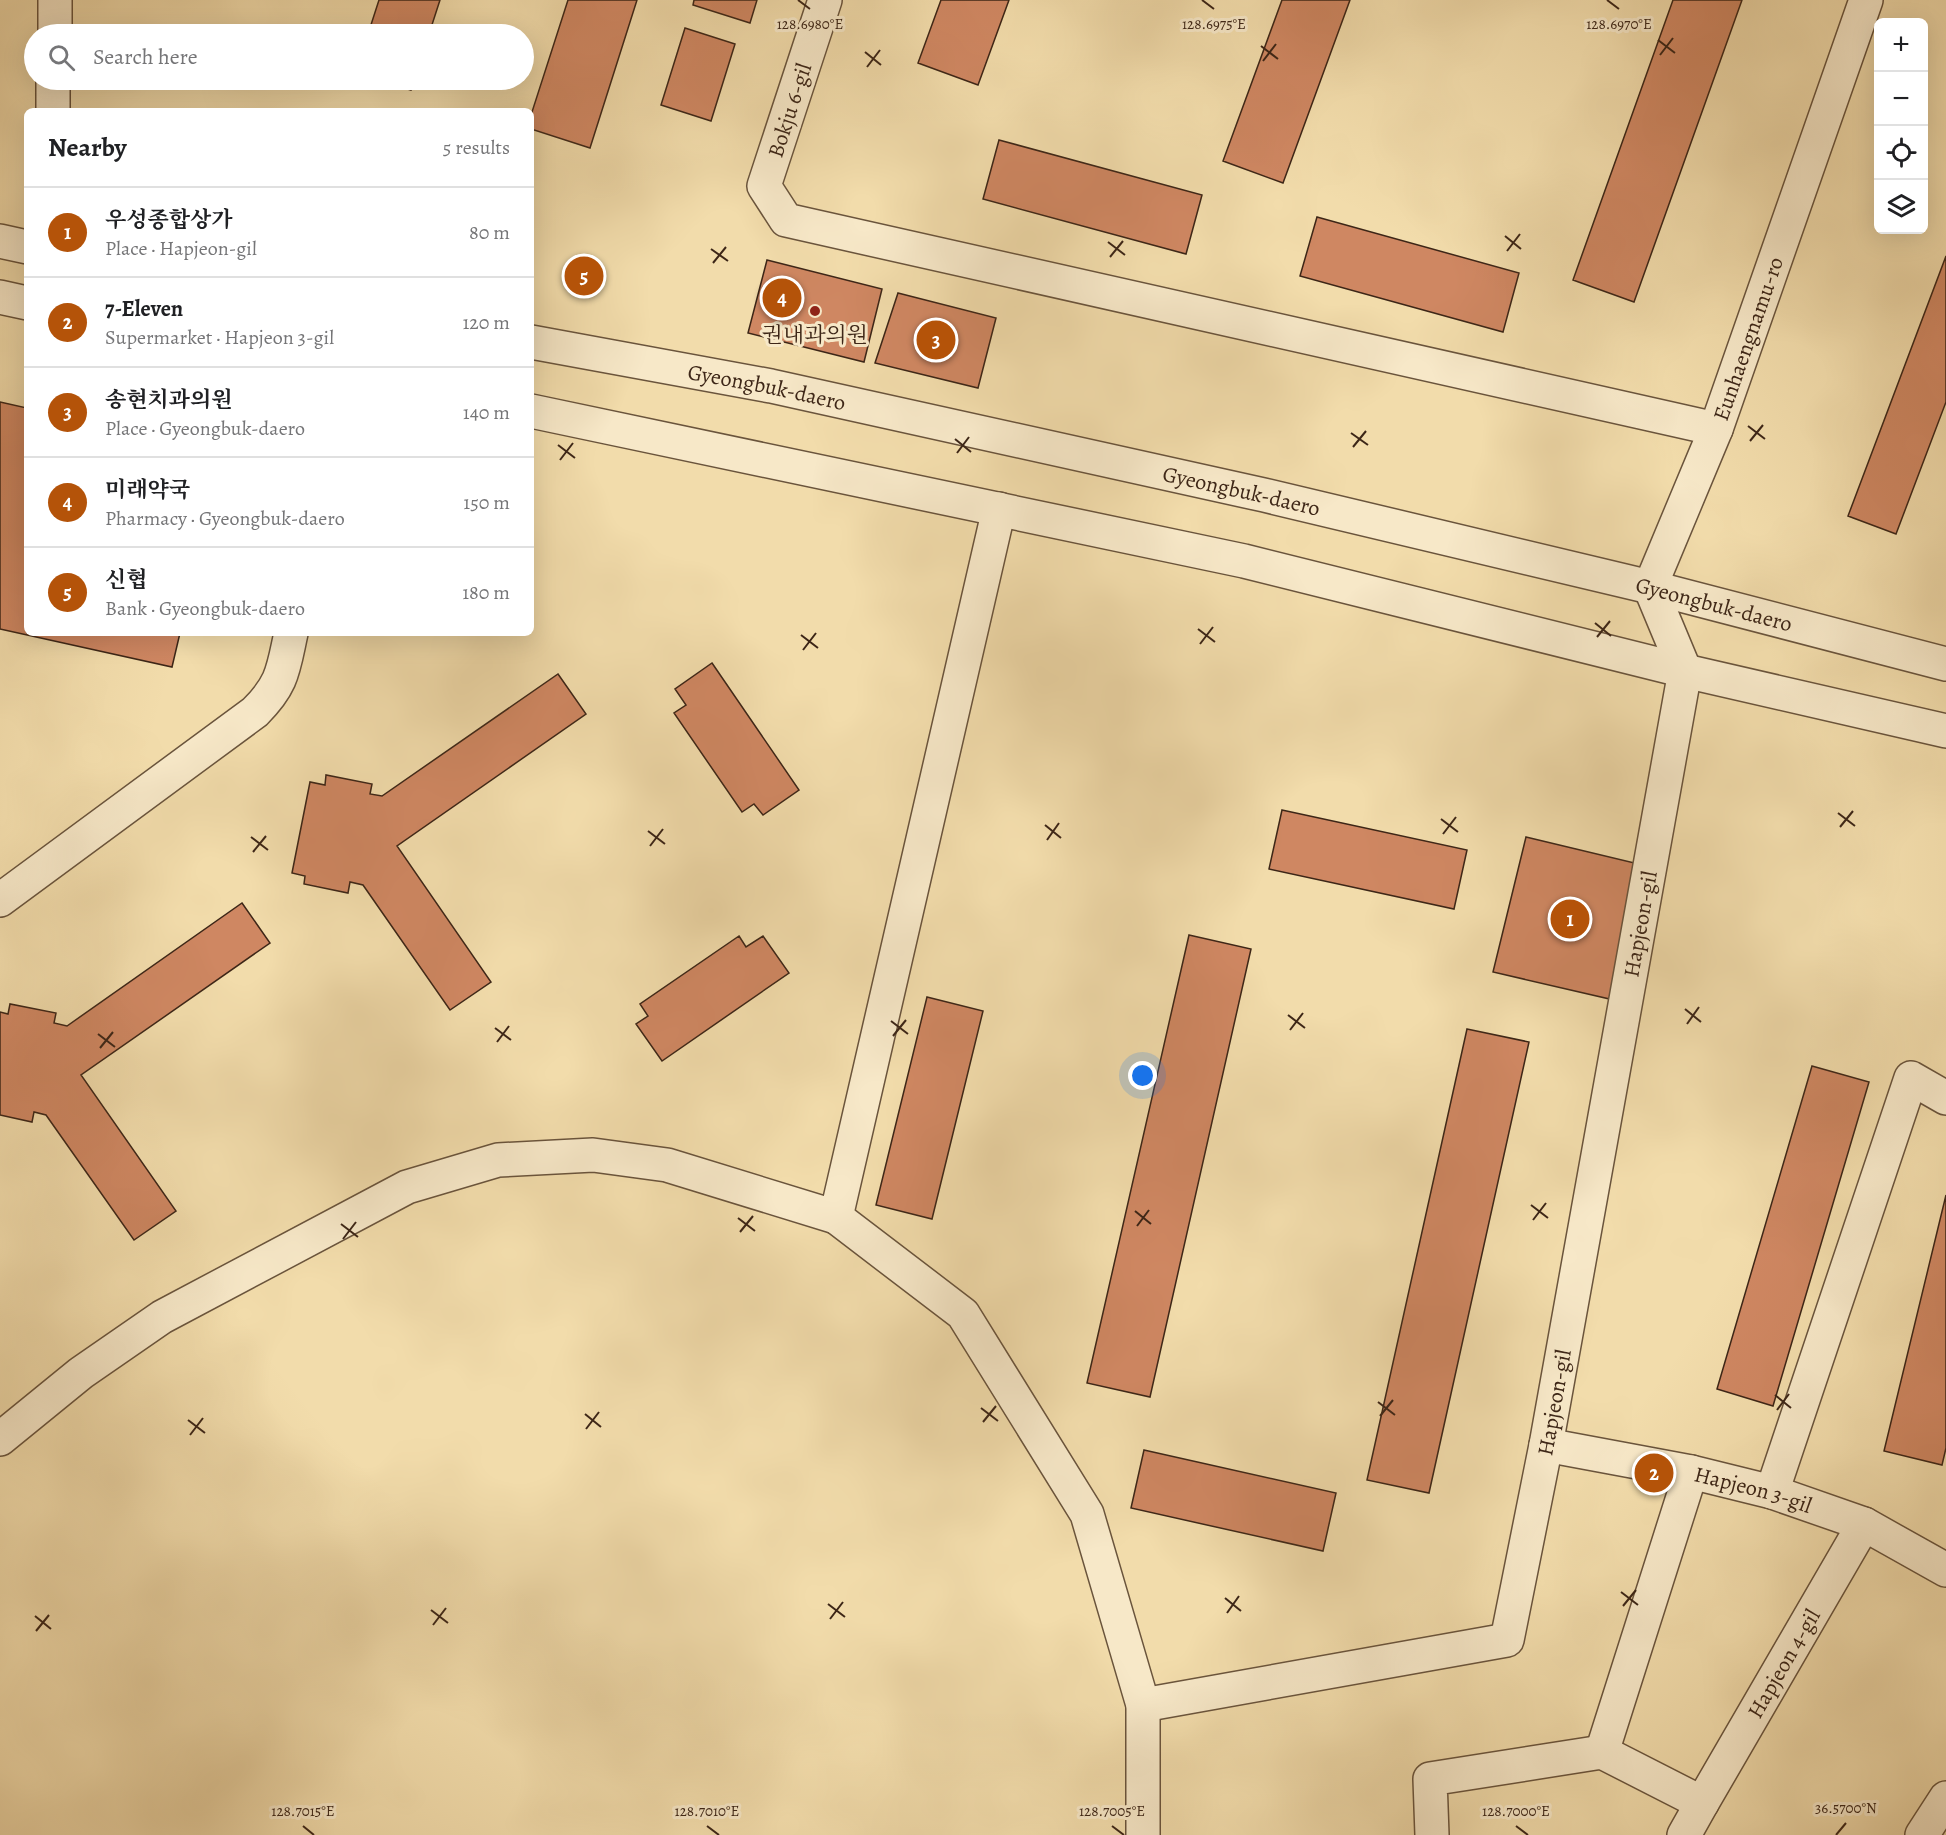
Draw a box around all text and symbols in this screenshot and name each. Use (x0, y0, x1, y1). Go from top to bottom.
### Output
text: 128.6980°E (777, 14, 843, 34)
text: 128.6975°E (1182, 14, 1246, 34)
text: 128.6970°E (1586, 14, 1652, 34)
map controls (1874, 18, 1928, 234)
button: + (1874, 18, 1928, 72)
search box (24, 24, 534, 90)
icon: search (45, 41, 78, 74)
text: Search here (93, 42, 198, 72)
street label: Bokju 6-gil (761, 59, 819, 161)
button: − (1874, 72, 1928, 126)
button: locate (1874, 126, 1928, 180)
text: Nearby (48, 130, 127, 165)
text: 5 results (443, 134, 510, 161)
button: layers (1874, 180, 1928, 234)
text: 우성종합상가 (105, 205, 233, 235)
text: 1 (64, 219, 71, 246)
text: 80 m (469, 219, 510, 246)
text: Place · Hapjeon-gil (105, 235, 257, 262)
street label: Eunhaengnamu-ro (1706, 253, 1791, 425)
pin: 5 (564, 254, 604, 298)
pin: 4 (762, 276, 802, 320)
text: 7-Eleven (105, 294, 183, 324)
marker: 권내과의원 (808, 304, 822, 318)
text: 2 (63, 309, 72, 336)
text: 120 m (462, 309, 510, 336)
pin: 3 (916, 318, 956, 362)
place label: 권내과의원 (762, 320, 868, 350)
text: Supermarket · Hapjeon 3-gil (105, 324, 334, 351)
street label: Gyeongbuk-daero (685, 357, 849, 418)
text: 송현치과의원 (105, 385, 233, 415)
text: 3 (63, 399, 72, 426)
text: 140 m (463, 399, 510, 426)
text: Place · Gyeongbuk-daero (105, 415, 305, 442)
street label: Gyeongbuk-daero (1160, 459, 1323, 524)
text: 미래약국 (105, 475, 190, 505)
text: 4 (63, 489, 72, 516)
text: 150 m (463, 489, 510, 516)
text: Pharmacy · Gyeongbuk-daero (105, 505, 345, 532)
text: 신협 (105, 565, 148, 595)
street label: Gyeongbuk-daero (1633, 570, 1795, 639)
text: 5 (63, 579, 72, 606)
text: 180 m (462, 579, 510, 606)
text: Bank · Gyeongbuk-daero (105, 595, 305, 622)
street label: Hapjeon-gil (1616, 869, 1665, 980)
pin: 1 (1550, 896, 1590, 942)
your location (1128, 1061, 1157, 1090)
street label: Hapjeon-gil (1530, 1347, 1579, 1458)
pin: 2 (1634, 1450, 1674, 1496)
street label: Hapjeon 3-gil (1691, 1459, 1816, 1521)
street label: Hapjeon 4-gil (1740, 1604, 1828, 1724)
text: 36.5700°N (1815, 1798, 1877, 1818)
text: 128.7015°E (271, 1801, 335, 1821)
text: 128.7010°E (675, 1801, 739, 1821)
text: 128.7005°E (1079, 1801, 1145, 1821)
text: 128.7000°E (1482, 1801, 1550, 1821)

